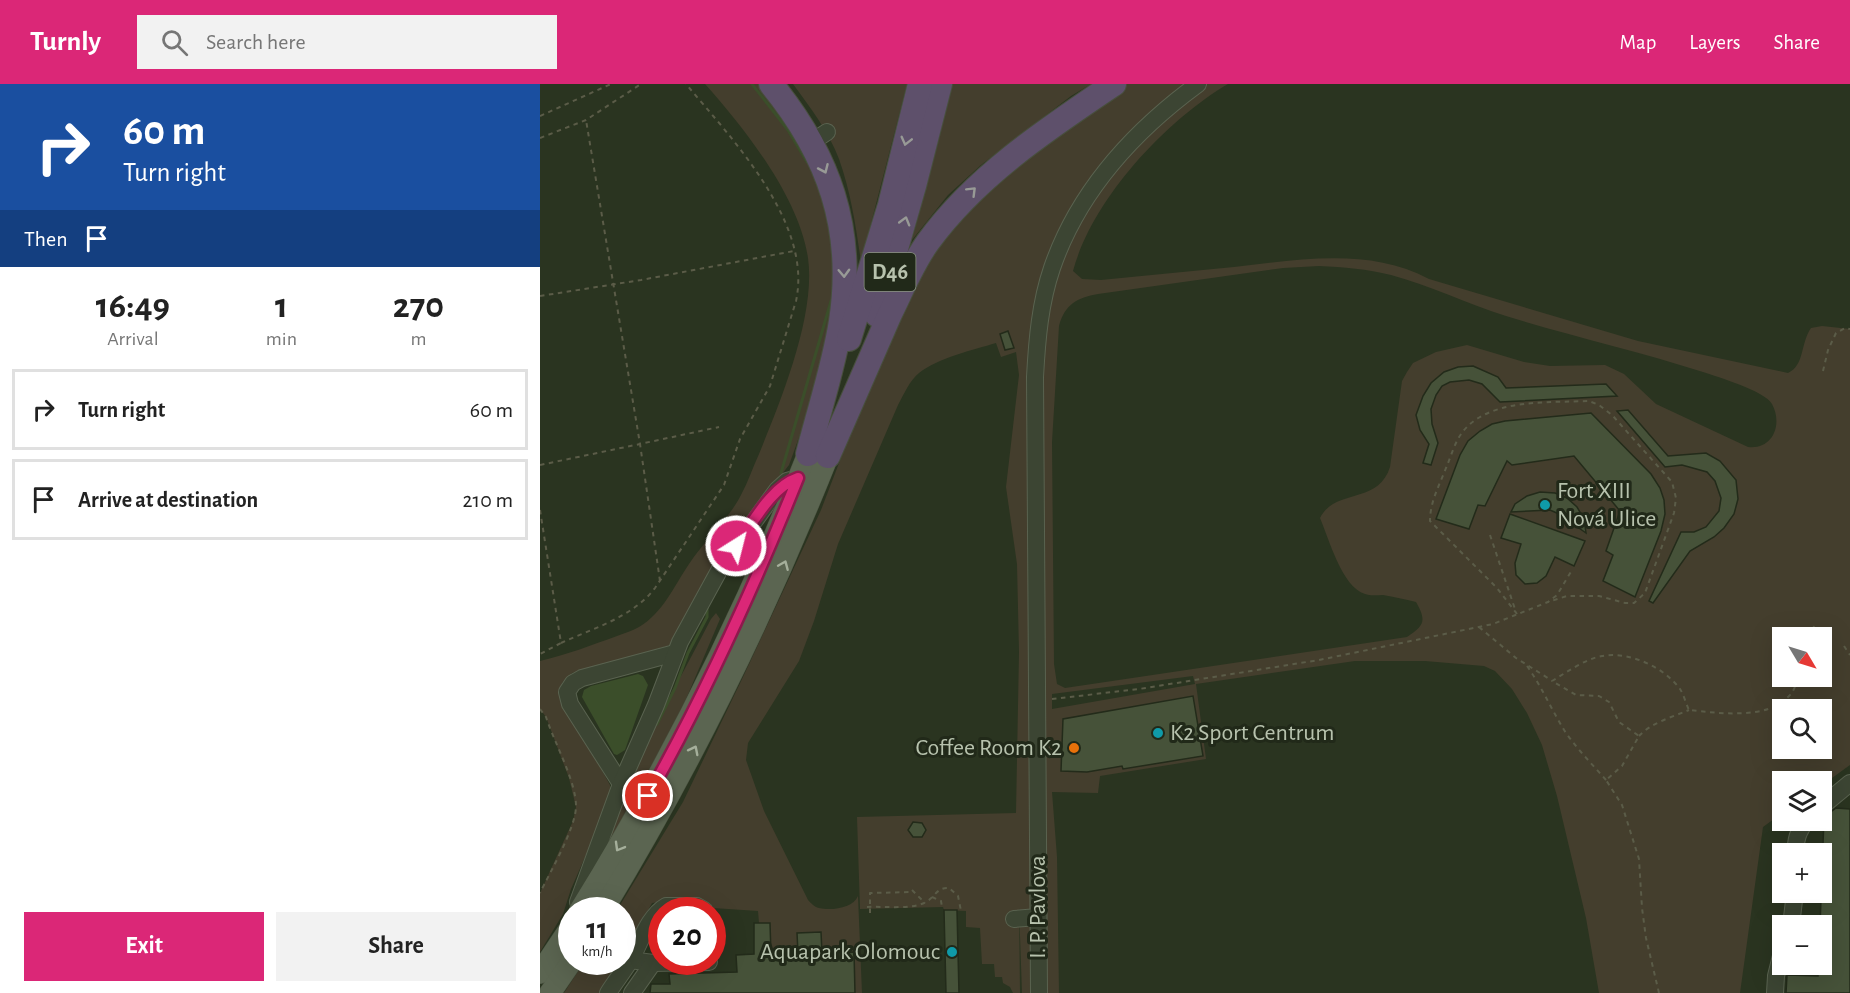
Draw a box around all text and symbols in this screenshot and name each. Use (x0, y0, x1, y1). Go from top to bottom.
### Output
search box (137, 15, 557, 69)
icon: search (158, 26, 191, 59)
text: Turnly (30, 28, 101, 56)
text: Search here (206, 31, 306, 53)
text: Map (1620, 32, 1656, 53)
text: Layers (1689, 32, 1740, 53)
text: Share (1773, 32, 1820, 53)
icon: right (24, 108, 102, 186)
text: 60 m (123, 110, 205, 152)
one-way arrow (901, 136, 914, 146)
text: Turn right (123, 159, 226, 186)
one-way arrow (817, 162, 829, 173)
one-way arrow (966, 187, 976, 198)
one-way arrow (897, 216, 910, 226)
icon: arrive (80, 222, 113, 255)
text: Then (24, 228, 68, 250)
road number: D46 (864, 253, 916, 291)
one-way arrow (837, 268, 850, 277)
text: 16:49 (96, 288, 170, 324)
text: 1 (275, 288, 288, 324)
text: 270 (393, 288, 444, 324)
text: Arrival (107, 329, 159, 349)
text: min (266, 329, 297, 349)
text: m (410, 329, 426, 349)
icon: right (27, 393, 60, 426)
text: Turn right (78, 399, 165, 421)
text: 60 m (470, 399, 513, 421)
place label: Fort XIII Nová Ulice (1557, 479, 1656, 531)
icon: arrive (27, 483, 60, 516)
text: Arrive at destination (78, 489, 258, 511)
text: 210 m (463, 489, 513, 511)
marker: Fort XIII Nová Ulice (1538, 498, 1552, 512)
position arrow (704, 514, 768, 578)
one-way arrow (776, 560, 788, 571)
north arrow (1772, 627, 1832, 687)
map controls (1772, 627, 1832, 975)
button: search (1772, 699, 1832, 759)
place label: K2 Sport Centrum (1170, 721, 1335, 745)
marker: K2 Sport Centrum (1151, 726, 1165, 740)
place label: Coffee Room K2 (916, 736, 1062, 760)
marker: Coffee Room K2 (1067, 741, 1081, 755)
one-way arrow (687, 746, 699, 757)
pin (622, 770, 673, 821)
button: layers (1772, 771, 1832, 831)
icon: arrive (631, 779, 664, 812)
one-way arrow (614, 841, 626, 851)
button: + (1772, 843, 1832, 903)
street label: I. P. Pavlova (1026, 855, 1050, 959)
speed limit sign: 20 (648, 897, 726, 975)
button: Exit (24, 912, 264, 981)
button: Share (276, 912, 516, 981)
text: 11 (586, 914, 608, 944)
button: − (1772, 915, 1832, 975)
place label: Aquapark Olomouc (760, 940, 940, 964)
text: km/h (582, 944, 612, 959)
marker: Aquapark Olomouc (945, 945, 959, 959)

